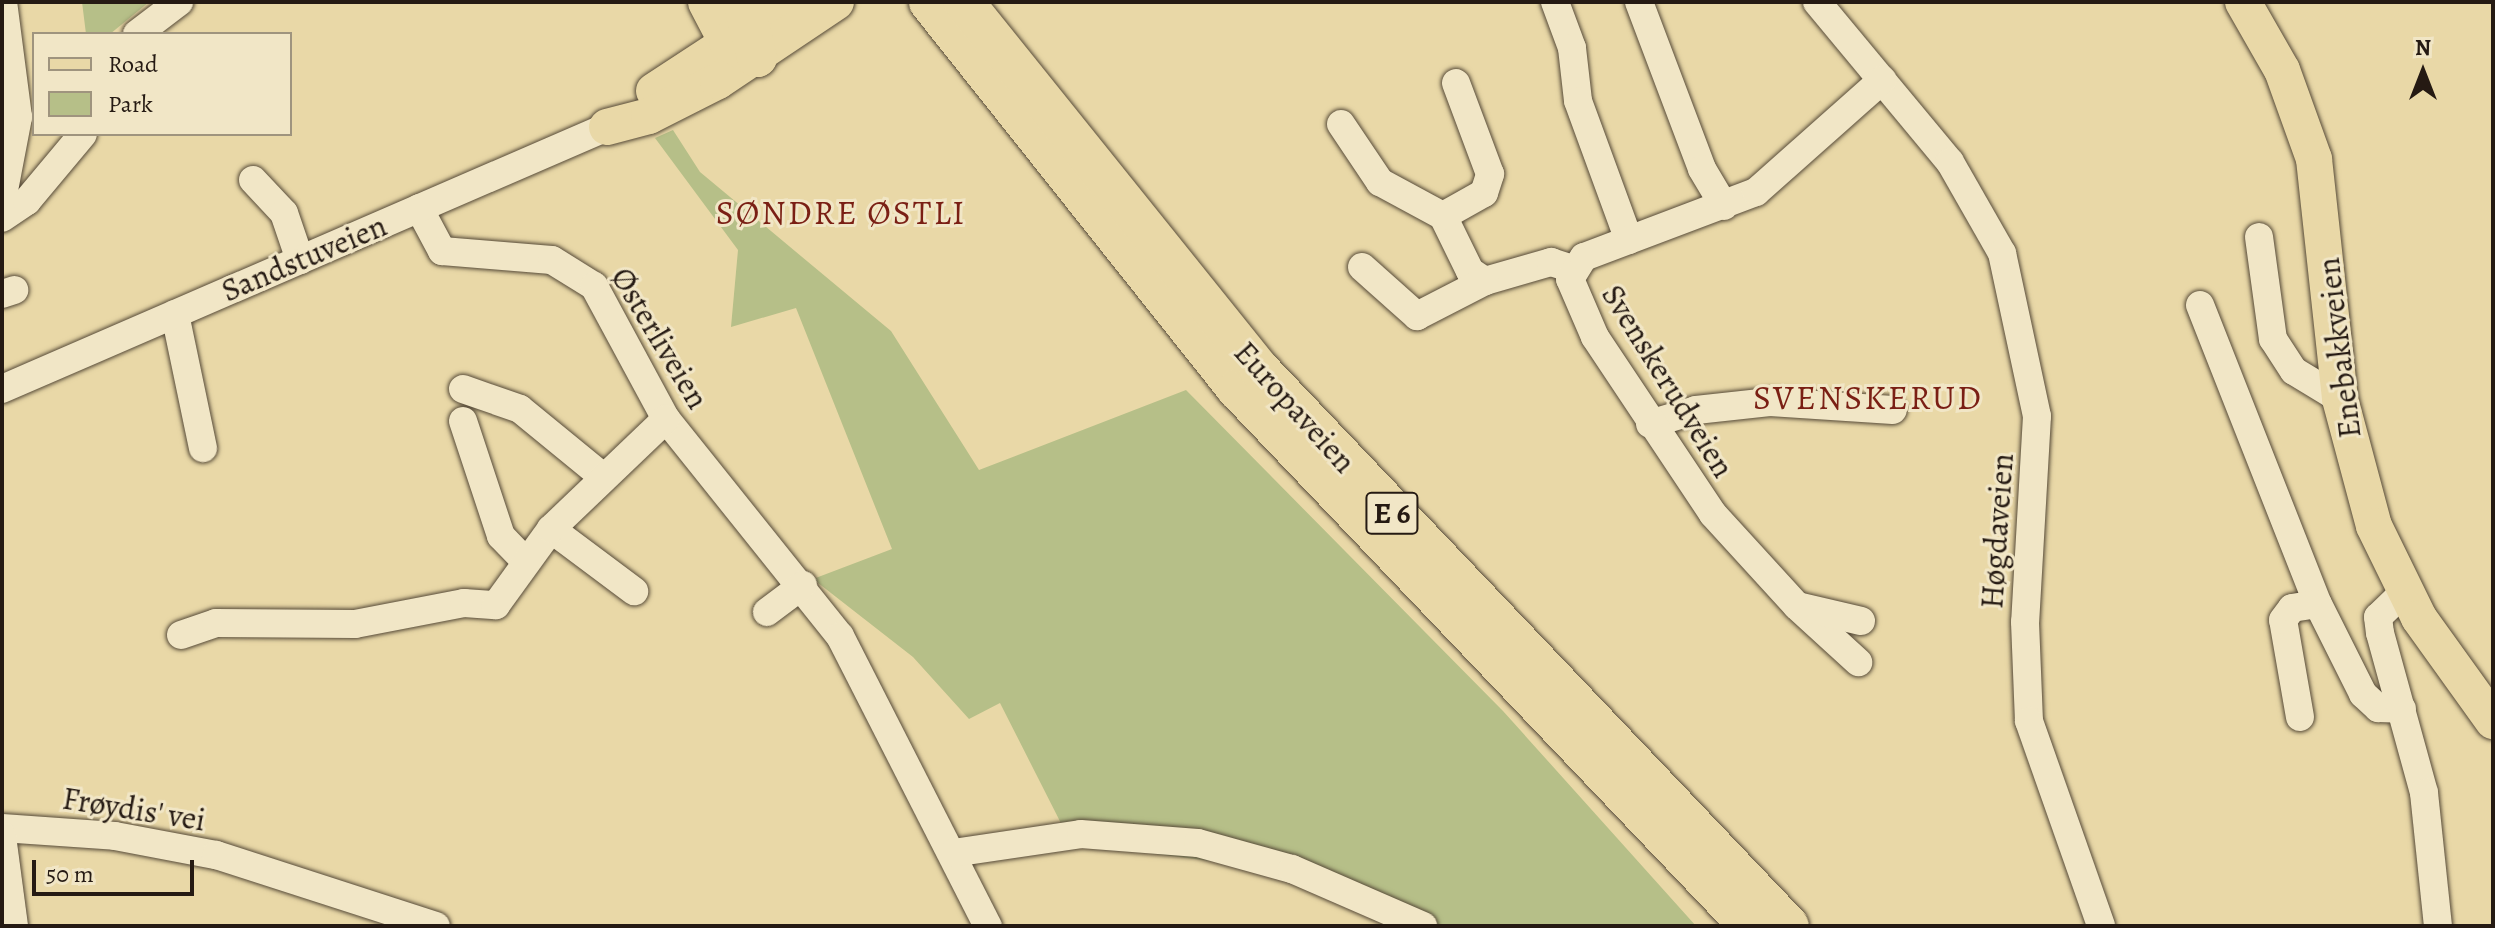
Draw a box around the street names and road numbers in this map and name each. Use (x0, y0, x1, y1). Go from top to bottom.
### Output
street label: Sandstuveien (216, 206, 392, 310)
street label: Enebakkveien (2309, 255, 2369, 441)
street label: Østerliveien (603, 260, 717, 416)
street label: Svenskerudveien (1593, 277, 1743, 485)
street label: Europaveien (1226, 333, 1364, 481)
street label: Høgdaveien (1972, 452, 2022, 610)
road number: E 6 (1364, 487, 1420, 539)
street label: Frøydis' vei (59, 779, 209, 839)

